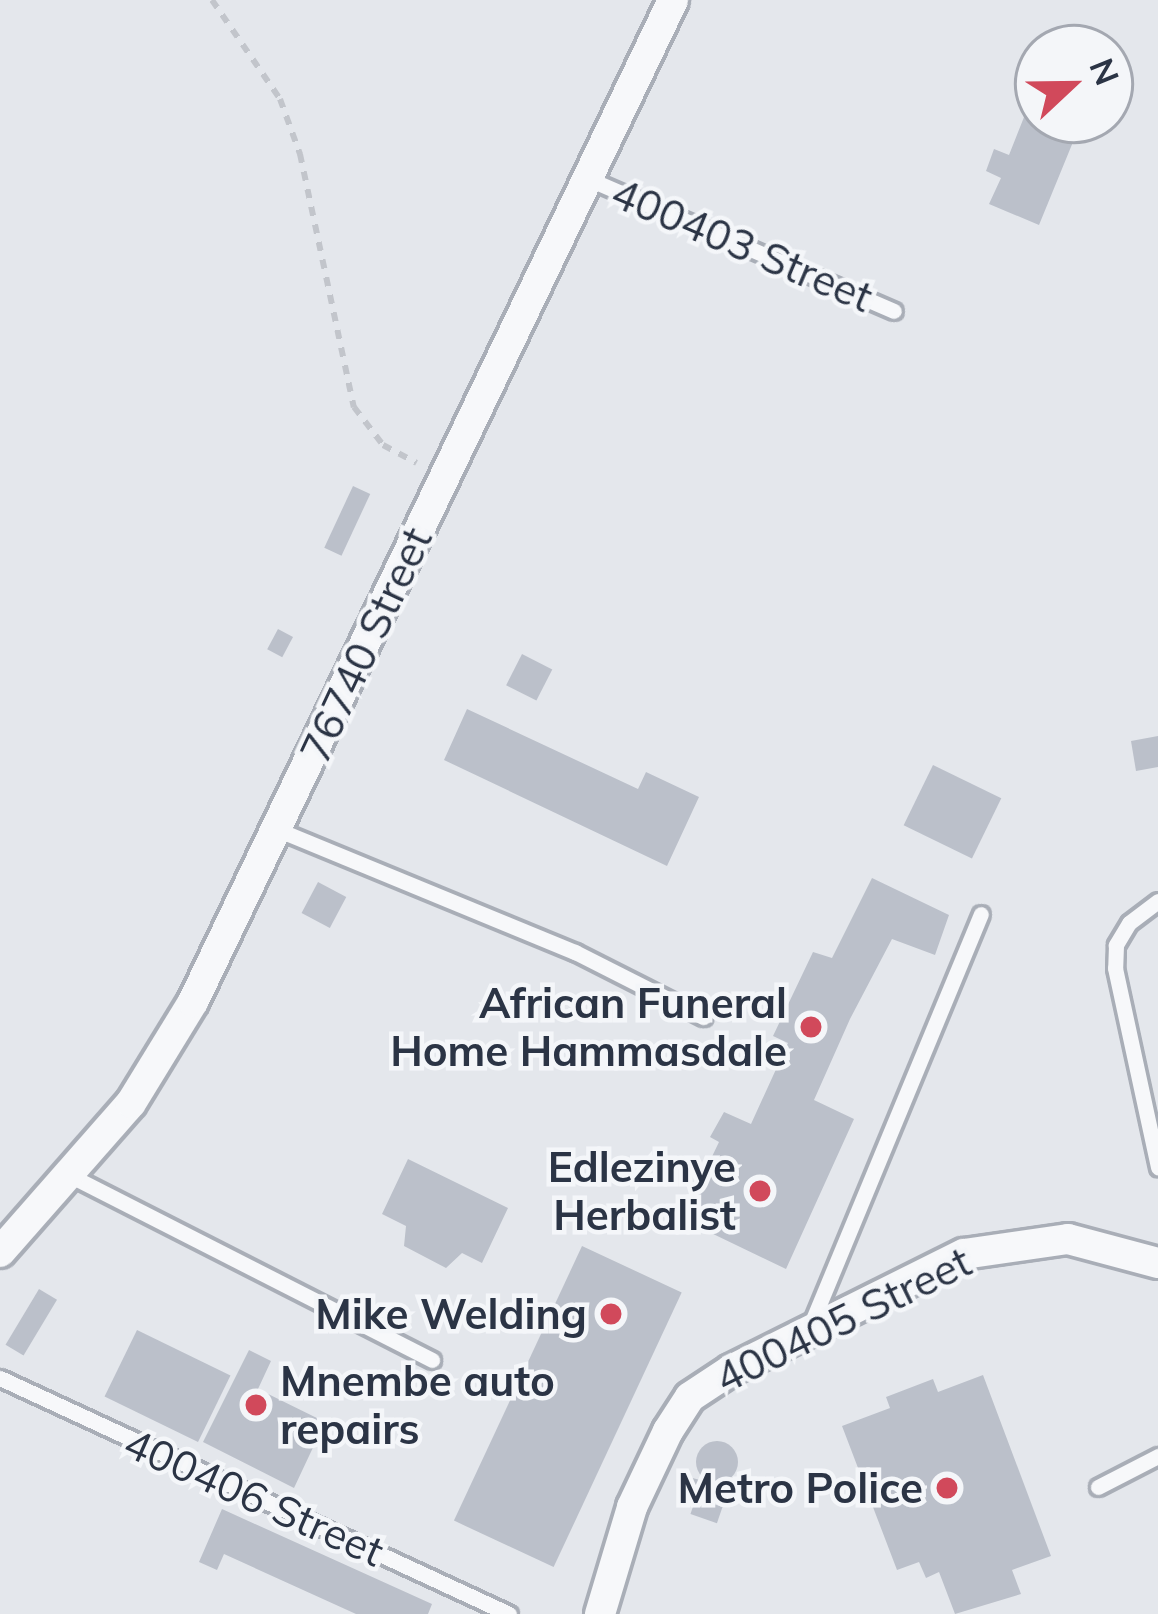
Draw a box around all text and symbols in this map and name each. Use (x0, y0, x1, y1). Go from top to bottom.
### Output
north arrow (1014, 24, 1134, 144)
text: N (1081, 52, 1129, 91)
street label: 400403 Street (604, 167, 880, 323)
street label: 76740 Street (290, 520, 442, 770)
place label: African Funeral Home Hammasdale (390, 978, 787, 1076)
marker: African Funeral Home Hammasdale (798, 1014, 824, 1040)
place label: Edlezinye Herbalist (548, 1142, 736, 1240)
marker: Edlezinye Herbalist (747, 1178, 773, 1204)
street label: 400405 Street (707, 1236, 979, 1404)
place label: Mike Welding (315, 1289, 587, 1339)
marker: Mike Welding (598, 1301, 624, 1327)
place label: Mnembe auto repairs (280, 1356, 555, 1454)
marker: Mnembe auto repairs (243, 1392, 269, 1418)
street label: 400406 Street (117, 1417, 391, 1577)
place label: Metro Police (678, 1463, 923, 1513)
marker: Metro Police (934, 1475, 960, 1501)

